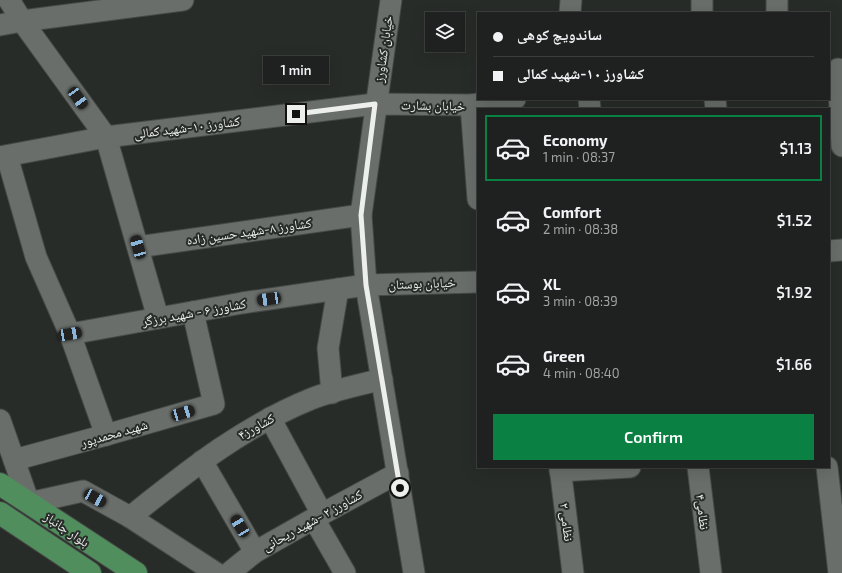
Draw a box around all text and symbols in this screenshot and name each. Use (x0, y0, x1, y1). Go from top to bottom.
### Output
map controls (425, 12, 465, 52)
button: layers (425, 12, 465, 52)
street label: خیابان کشاورز (370, 15, 397, 84)
text: ساندویچ کوهی (517, 25, 602, 43)
callout: 1 min (263, 56, 329, 84)
text: 1 min (281, 62, 311, 78)
text: کشاورز ۱۰-شهید کمالی (517, 64, 644, 82)
car (66, 85, 90, 111)
street label: خیابان بشارت (401, 96, 465, 115)
route end (287, 105, 305, 123)
street label: کشاورز ۱۰-شهید کمالی (133, 112, 242, 142)
icon: car (495, 130, 531, 166)
text: Economy (543, 131, 608, 149)
text: $1.13 (780, 139, 812, 157)
text: 1 min · 08:37 (543, 149, 615, 165)
icon: car (495, 202, 531, 238)
text: Comfort (543, 203, 601, 221)
text: $1.52 (777, 211, 812, 229)
street label: کشاورز ۸-شهید حسین زاده (185, 214, 313, 249)
text: 2 min · 08:38 (543, 221, 618, 237)
car (129, 234, 147, 260)
street label: خیابان بوستان (388, 274, 456, 293)
icon: car (495, 274, 531, 310)
text: XL (543, 275, 561, 293)
text: $1.92 (776, 283, 812, 301)
car (256, 291, 282, 307)
text: 3 min · 08:39 (543, 293, 618, 309)
street label: کشاورز ۶ - شهید برزگر (140, 295, 248, 330)
car (57, 326, 83, 342)
icon: car (495, 346, 531, 382)
text: Green (543, 347, 585, 365)
text: $1.66 (776, 355, 812, 373)
text: 4 min · 08:40 (543, 365, 620, 381)
car (170, 404, 196, 422)
street label: کشاورز۴ (235, 409, 278, 443)
button: Confirm (493, 414, 814, 460)
street label: شهید محمدپور (78, 416, 150, 452)
route start (391, 479, 409, 497)
street label: کشاورز ۲ -شهید ریحانی (259, 486, 366, 555)
car (82, 487, 108, 509)
street label: نظامی۴ (692, 493, 713, 531)
street label: نظامی ۲ (556, 502, 577, 542)
street label: بلوار جانباز (40, 508, 93, 551)
car (229, 513, 251, 539)

